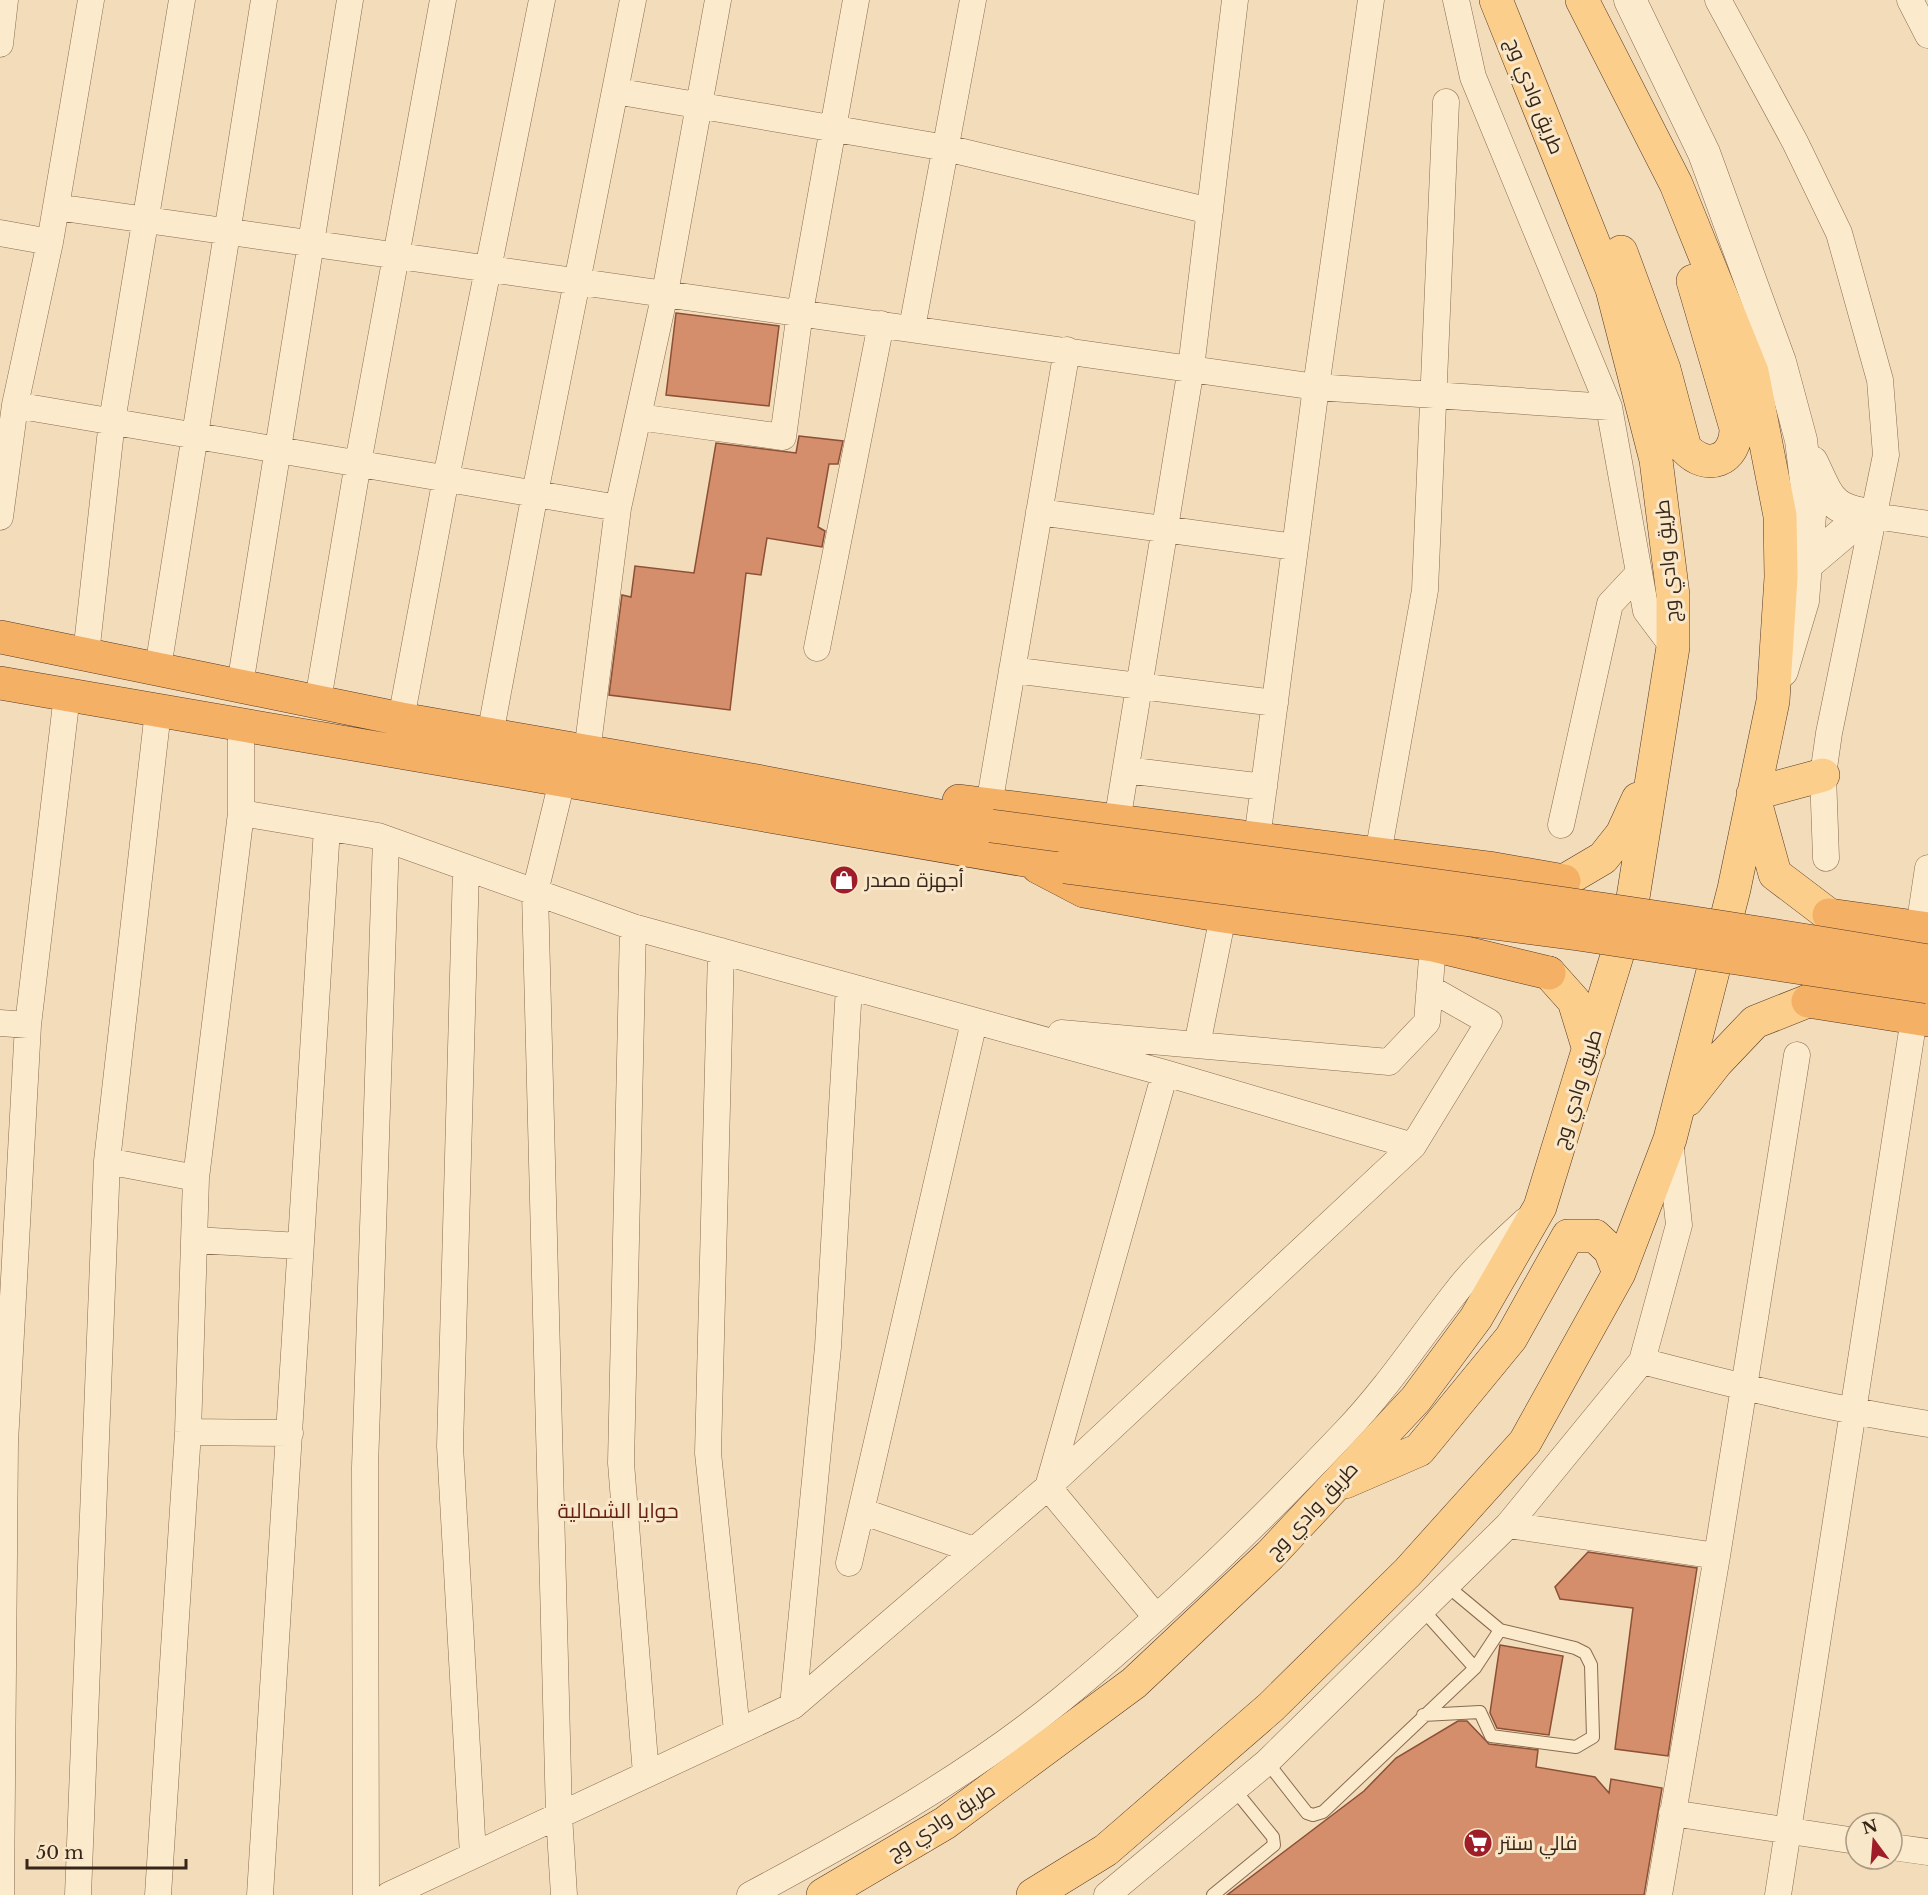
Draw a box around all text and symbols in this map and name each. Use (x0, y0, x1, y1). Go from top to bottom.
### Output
street label: طريق وادي وج (1497, 34, 1569, 159)
street label: طريق وادي وج (1650, 498, 1688, 624)
shop icon: أجهزة مصدر (828, 864, 860, 896)
place label: أجهزة مصدر (864, 868, 964, 893)
street label: طريق وادي وج (1547, 1026, 1610, 1153)
street label: طريق وادي وج (1261, 1457, 1366, 1566)
district label: حوايا الشمالية (557, 1498, 679, 1524)
street label: طريق وادي وج (883, 1777, 1002, 1868)
north arrow (1844, 1811, 1904, 1871)
text: N (1860, 1815, 1880, 1838)
supermarket icon: فالي سنتر (1462, 1827, 1494, 1859)
place label: فالي سنتر (1498, 1831, 1577, 1859)
scale bar (27, 1832, 186, 1870)
text: 50 m (36, 1842, 84, 1864)

